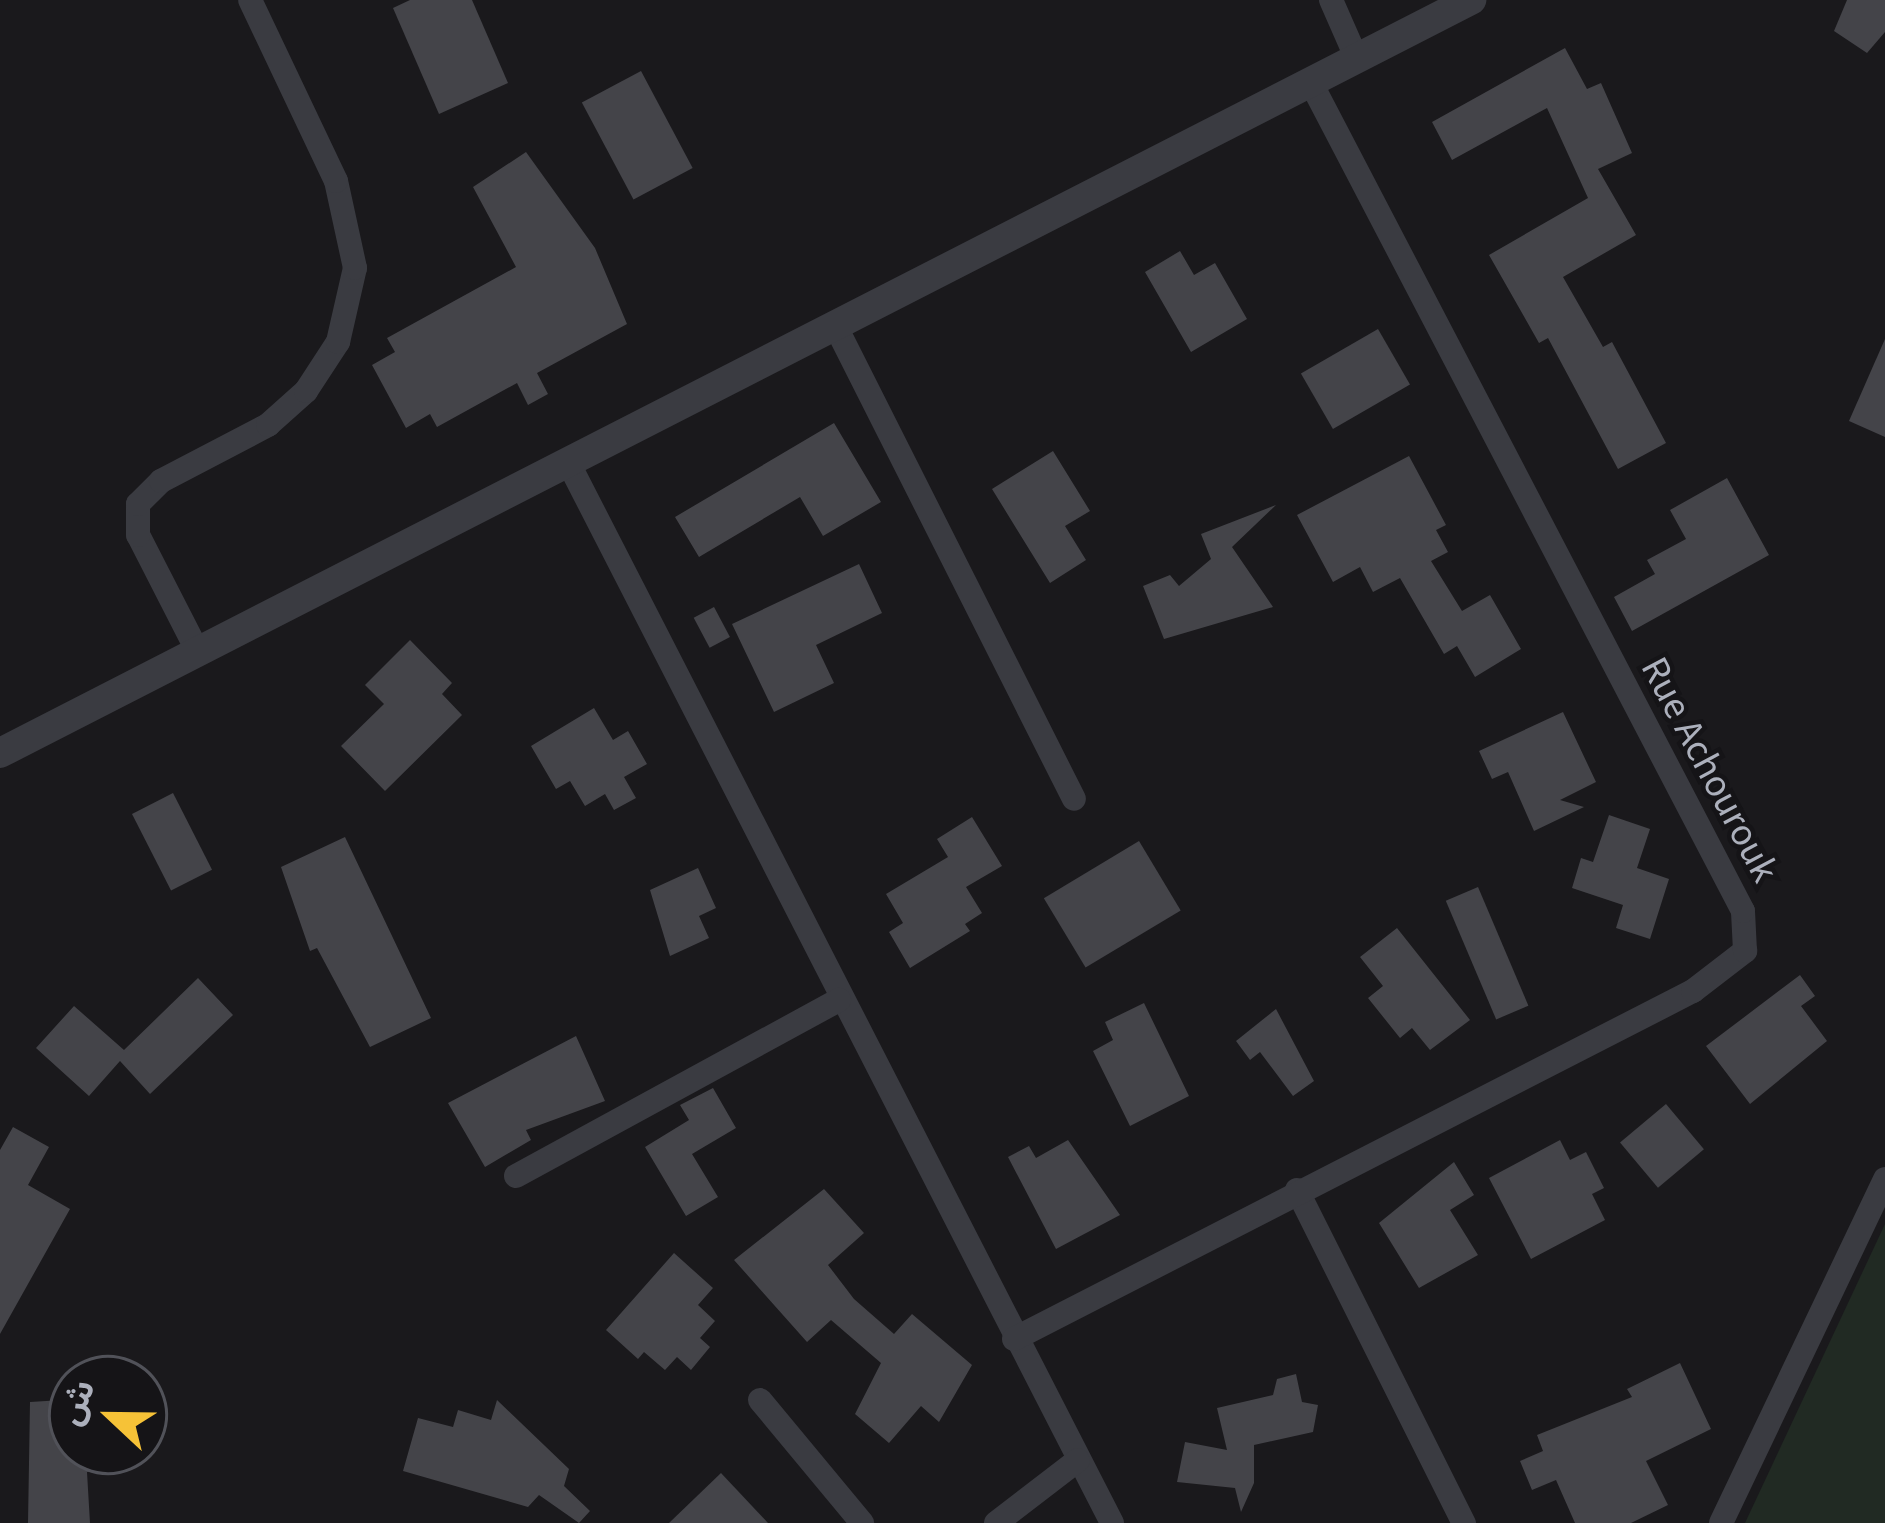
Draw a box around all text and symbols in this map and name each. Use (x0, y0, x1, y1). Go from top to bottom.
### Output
street label: Rue Achourouk (1630, 650, 1788, 890)
north arrow (48, 1355, 168, 1475)
text: ش (47, 1373, 107, 1432)

